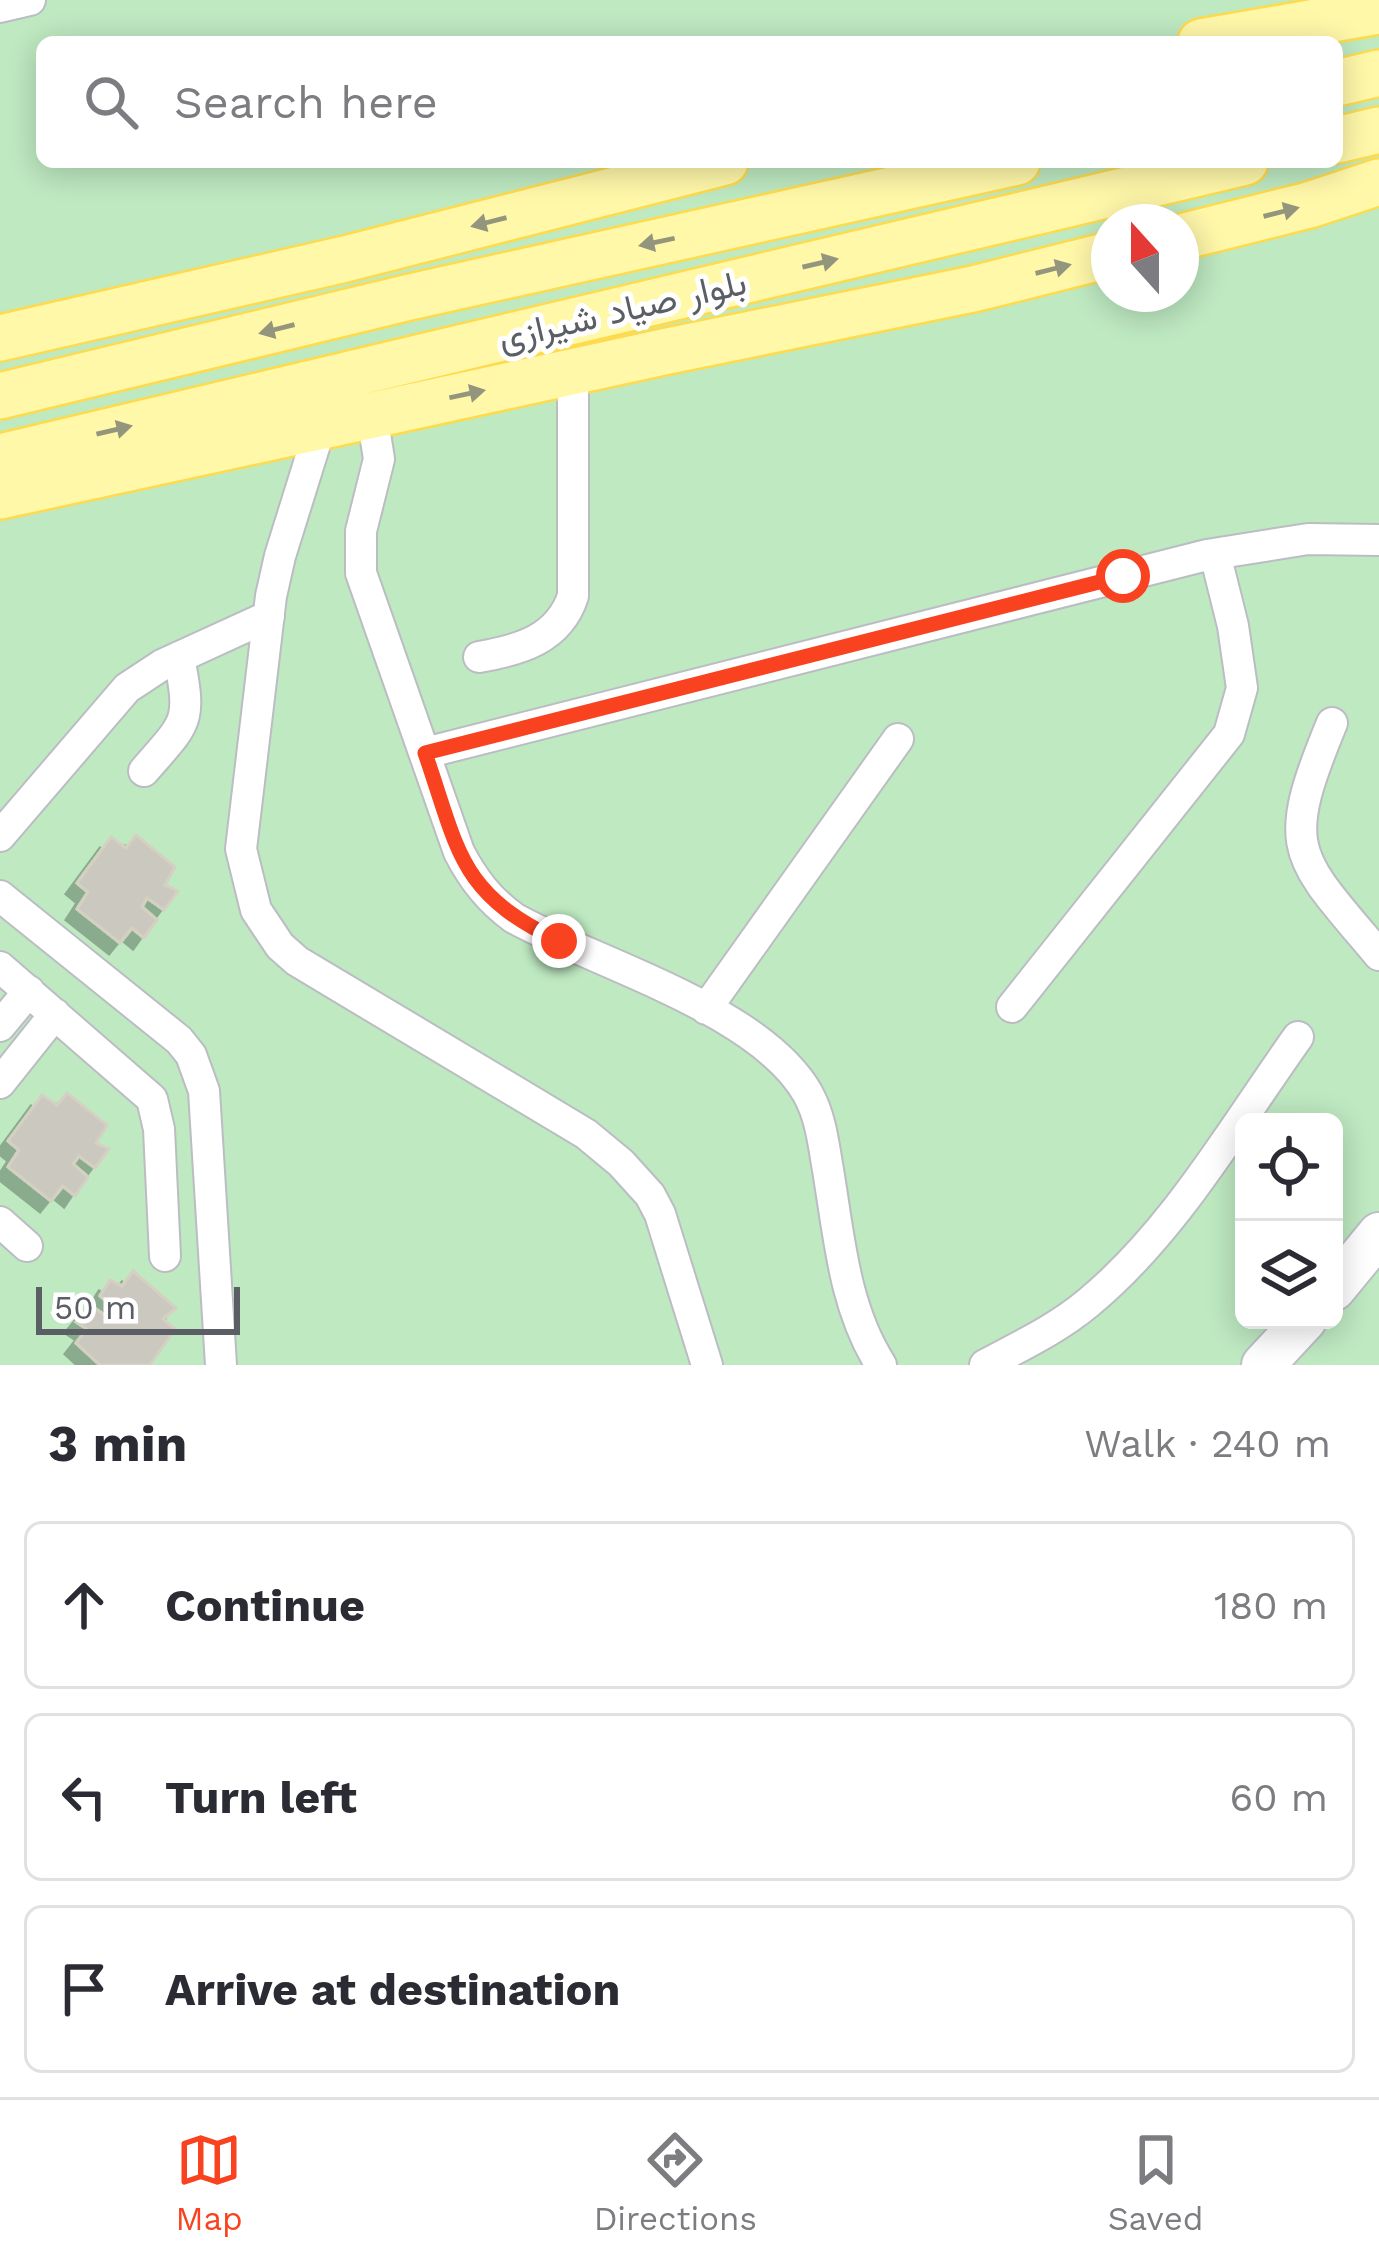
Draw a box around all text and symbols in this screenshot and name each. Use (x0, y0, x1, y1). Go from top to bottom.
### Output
search box (36, 36, 1343, 168)
icon: search (78, 69, 144, 135)
text: Search here (174, 76, 438, 129)
one-way arrow (1262, 202, 1299, 221)
north arrow (1091, 204, 1199, 312)
one-way arrow (471, 214, 508, 233)
one-way arrow (637, 234, 675, 253)
one-way arrow (802, 253, 839, 272)
one-way arrow (1035, 259, 1072, 278)
street label: بلوار صیاد شیرازی (494, 261, 751, 360)
one-way arrow (258, 320, 295, 339)
one-way arrow (448, 383, 486, 402)
one-way arrow (95, 419, 133, 438)
route start (1096, 549, 1150, 603)
route end (532, 914, 586, 968)
map controls (1235, 1113, 1343, 1329)
button: locate (1235, 1113, 1343, 1221)
button: layers (1235, 1221, 1343, 1329)
scale bar (36, 1281, 240, 1334)
text: 50 m (54, 1288, 136, 1327)
text: 3 min (48, 1414, 187, 1473)
text: Walk · 240 m (1084, 1421, 1331, 1466)
icon: ahead (51, 1572, 117, 1638)
text: Continue (165, 1579, 365, 1632)
text: 180 m (1214, 1583, 1328, 1628)
icon: left (51, 1764, 117, 1830)
text: Turn left (165, 1771, 357, 1824)
text: 60 m (1230, 1775, 1328, 1820)
icon: arrive (51, 1956, 117, 2022)
text: Arrive at destination (165, 1963, 620, 2016)
tab: Map (175, 2127, 243, 2238)
tab: Directions (594, 2127, 757, 2238)
tab: Saved (1108, 2127, 1204, 2238)

